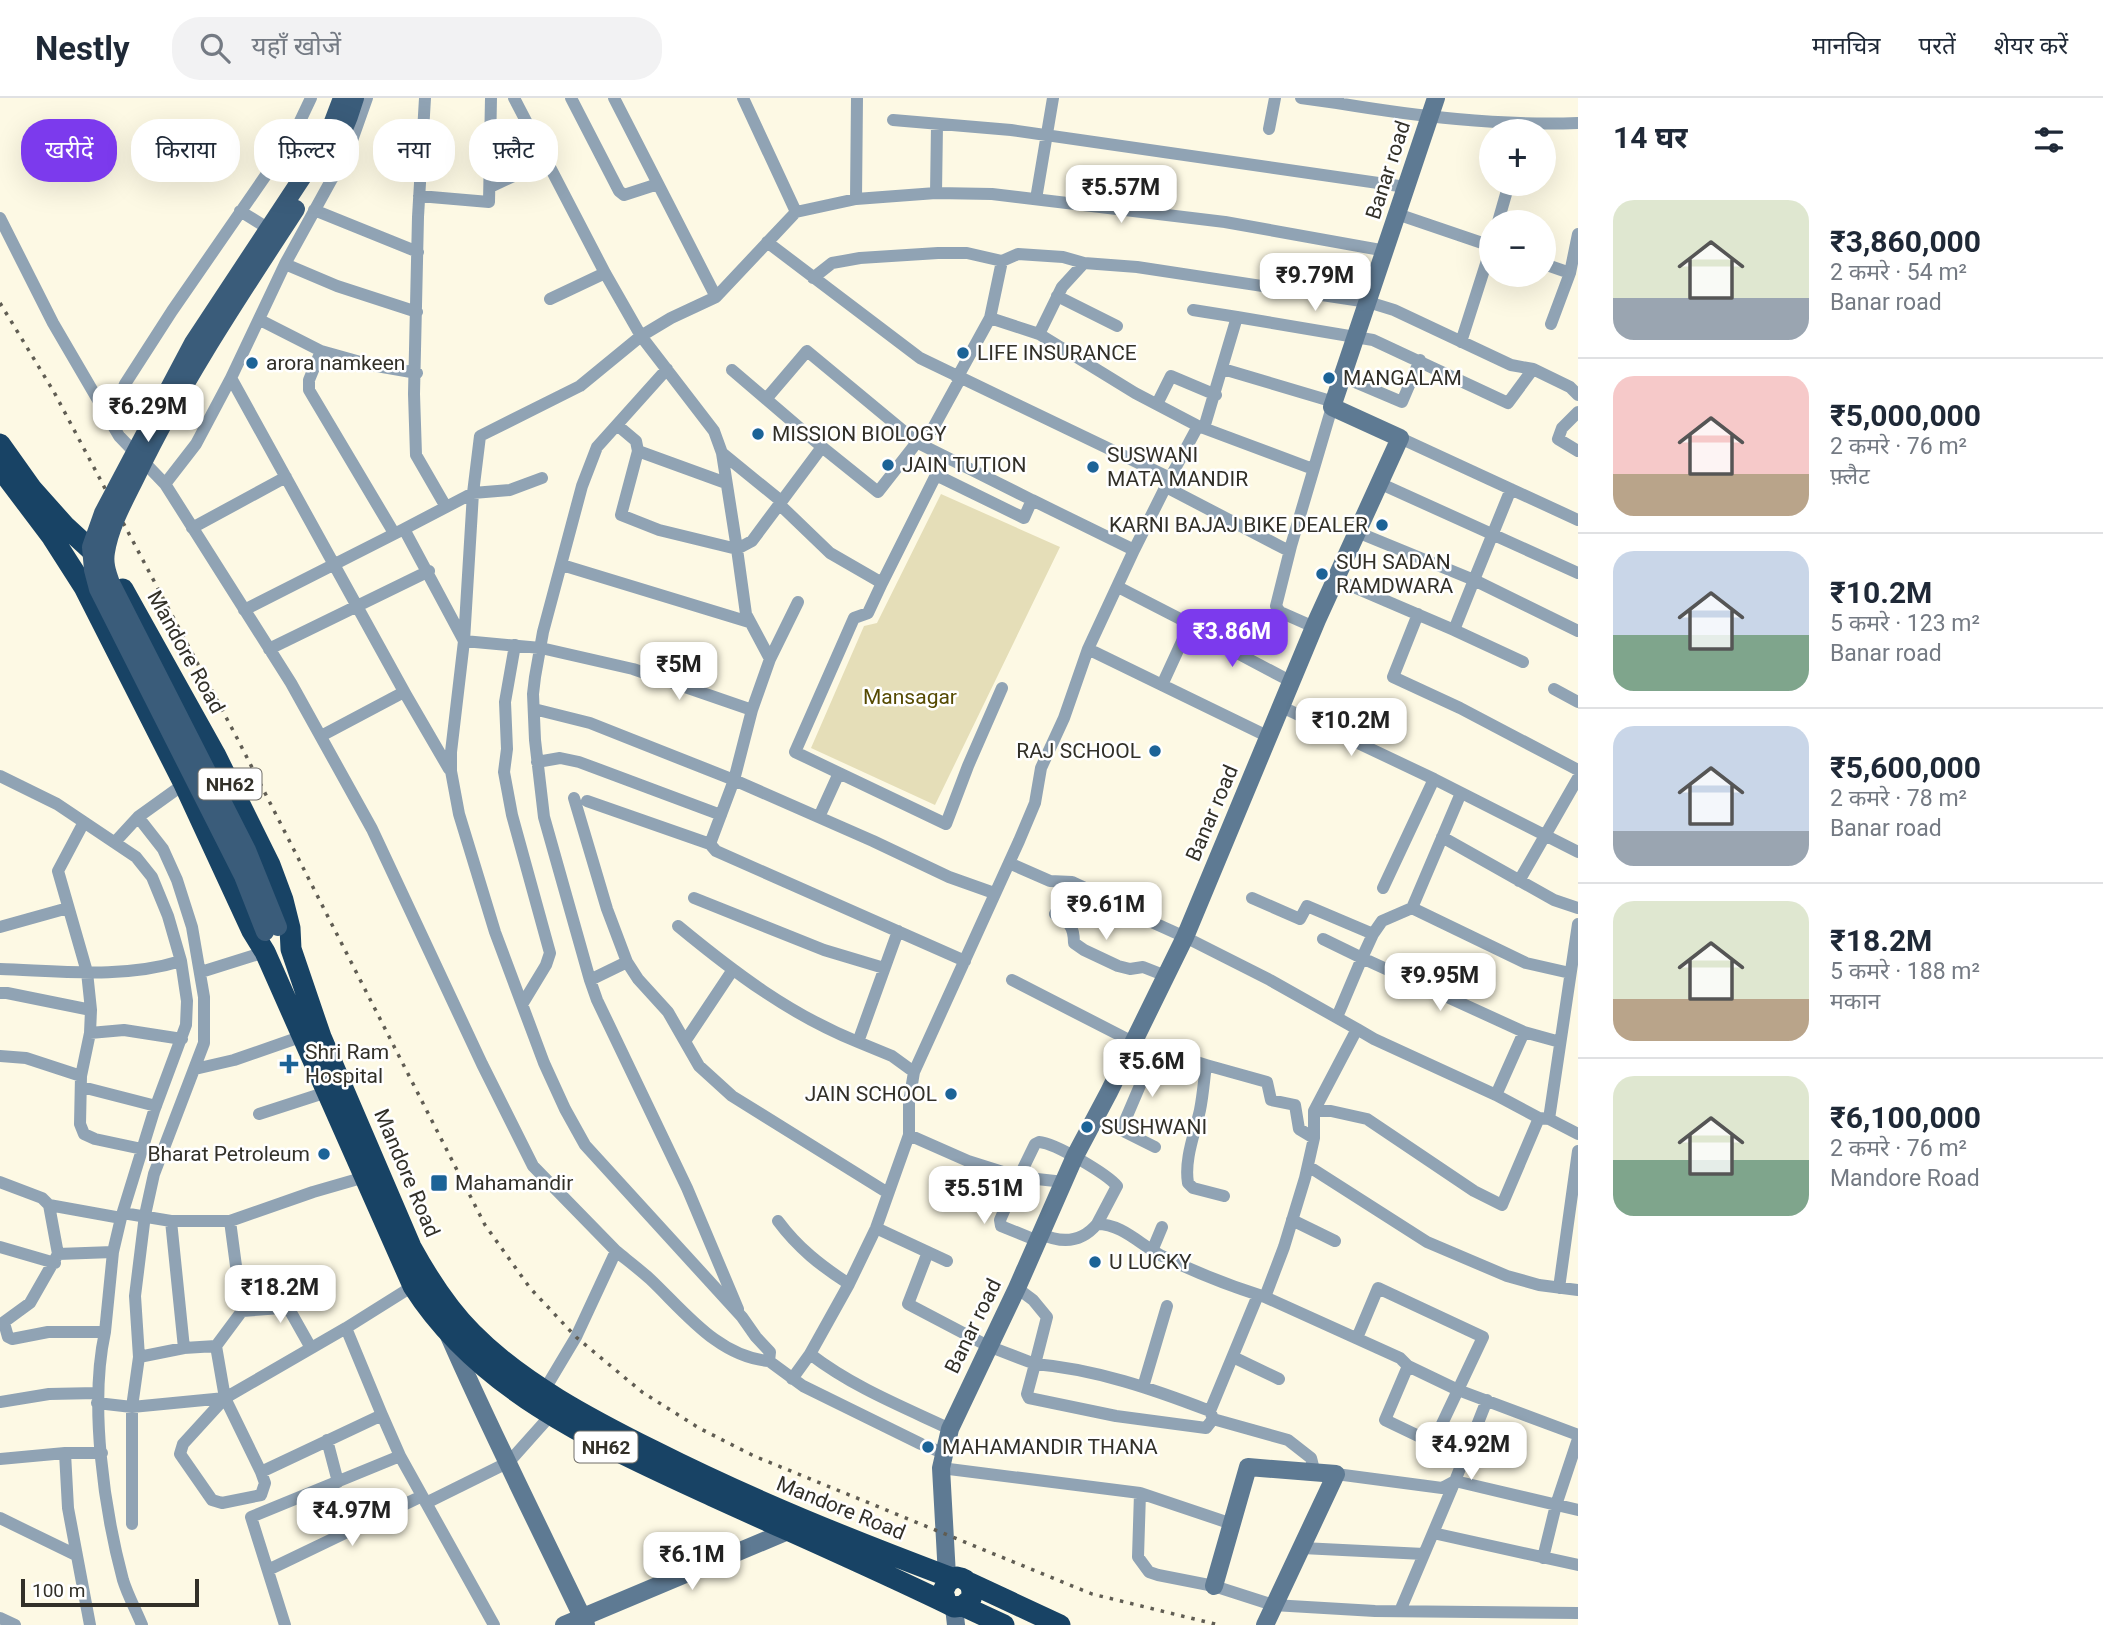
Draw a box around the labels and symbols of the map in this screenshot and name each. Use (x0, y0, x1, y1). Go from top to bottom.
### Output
street label: Banar road (1361, 118, 1415, 222)
pin: ₹5.57M (1064, 166, 1178, 225)
pin: ₹9.79M (1258, 254, 1372, 313)
place label: LIFE INSURANCE (977, 341, 1137, 365)
marker: LIFE INSURANCE (955, 345, 971, 361)
place label: arora namkeen (266, 351, 405, 375)
marker: arora namkeen (244, 355, 260, 371)
place label: MANGALAM (1343, 366, 1462, 390)
marker: MANGALAM (1321, 370, 1337, 386)
pin: ₹6.29M (91, 384, 205, 444)
place label: MISSION BIOLOGY (772, 422, 947, 446)
marker: MISSION BIOLOGY (750, 426, 766, 442)
place label: SUSWANI MATA MANDIR (1107, 443, 1248, 491)
place label: JAIN TUTION (902, 453, 1026, 477)
marker: JAIN TUTION (880, 457, 896, 473)
marker: SUSWANI MATA MANDIR (1085, 459, 1101, 475)
place label: KARNI BAJAJ BIKE DEALER (1109, 513, 1368, 537)
marker: KARNI BAJAJ BIKE DEALER (1374, 517, 1390, 533)
place label: SUH SADAN RAMDWARA (1336, 550, 1454, 598)
marker: SUH SADAN RAMDWARA (1314, 566, 1330, 582)
street label: Mandore Road (142, 586, 230, 718)
pin: ₹3.86M (1175, 610, 1289, 669)
pin: ₹5M (645, 642, 713, 702)
park label: Mansagar (863, 685, 957, 709)
pin: ₹10.2M (1294, 698, 1408, 758)
place label: RAJ SCHOOL (1016, 739, 1141, 763)
marker: RAJ SCHOOL (1147, 743, 1163, 759)
street label: Banar road (1181, 761, 1243, 865)
road number: NH62 (198, 768, 262, 800)
pin: ₹9.61M (1049, 882, 1163, 942)
pin: ₹9.95M (1383, 954, 1497, 1013)
place label: Shri Ram Hospital (305, 1040, 389, 1088)
pin: ₹5.6M (1103, 1040, 1201, 1099)
marker: Shri Ram Hospital (279, 1054, 299, 1074)
place label: JAIN SCHOOL (805, 1082, 937, 1106)
marker: JAIN SCHOOL (943, 1086, 959, 1102)
street label: Mandore Road (369, 1105, 445, 1241)
place label: SUSHWANI (1101, 1115, 1207, 1139)
marker: SUSHWANI (1079, 1119, 1095, 1135)
place label: Bharat Petroleum (147, 1142, 310, 1166)
marker: Bharat Petroleum (316, 1146, 332, 1162)
pin: ₹5.51M (927, 1166, 1041, 1226)
place label: Mahamandir (455, 1171, 573, 1195)
marker: Mahamandir (429, 1173, 449, 1193)
place label: U LUCKY (1109, 1250, 1192, 1274)
marker: U LUCKY (1087, 1254, 1103, 1270)
pin: ₹18.2M (223, 1266, 337, 1325)
street label: Banar road (940, 1275, 1006, 1377)
pin: ₹4.92M (1414, 1422, 1528, 1482)
road number: NH62 (574, 1432, 638, 1462)
place label: MAHAMANDIR THANA (942, 1435, 1158, 1459)
marker: MAHAMANDIR THANA (920, 1439, 936, 1455)
street label: Mandore Road (773, 1471, 909, 1545)
pin: ₹4.97M (295, 1488, 409, 1548)
pin: ₹6.1M (643, 1532, 741, 1592)
scale bar (21, 1576, 200, 1608)

